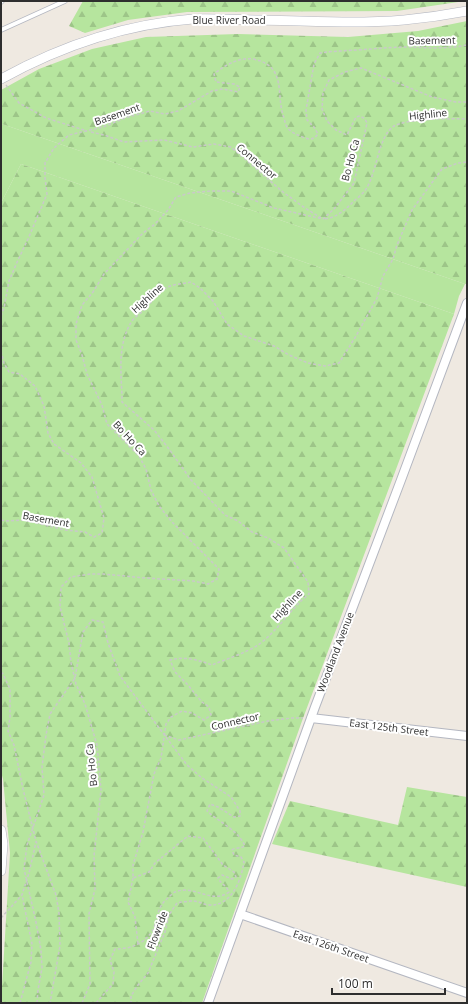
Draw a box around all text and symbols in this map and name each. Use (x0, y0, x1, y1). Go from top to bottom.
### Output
street label: Blue River Road (192, 13, 266, 27)
street label: Basement (408, 33, 456, 47)
street label: Basement (93, 100, 142, 128)
street label: Highline (408, 105, 448, 123)
street label: Bo Ho Ca (338, 137, 362, 183)
street label: Connector (234, 140, 280, 182)
street label: Highline (128, 280, 166, 316)
street label: Bo Ho Ca (110, 418, 150, 458)
street label: Basement (22, 508, 71, 530)
street label: Highline (269, 586, 305, 624)
street label: Woodland Avenue (313, 609, 357, 694)
street label: Connector (210, 709, 260, 733)
street label: East 125th Street (349, 715, 430, 739)
street label: Bo Ho Ca (82, 743, 100, 787)
street label: Flowride (143, 909, 171, 951)
street label: East 126th Street (291, 926, 371, 966)
scale bar (332, 970, 445, 996)
text: 100 m (338, 975, 373, 992)

